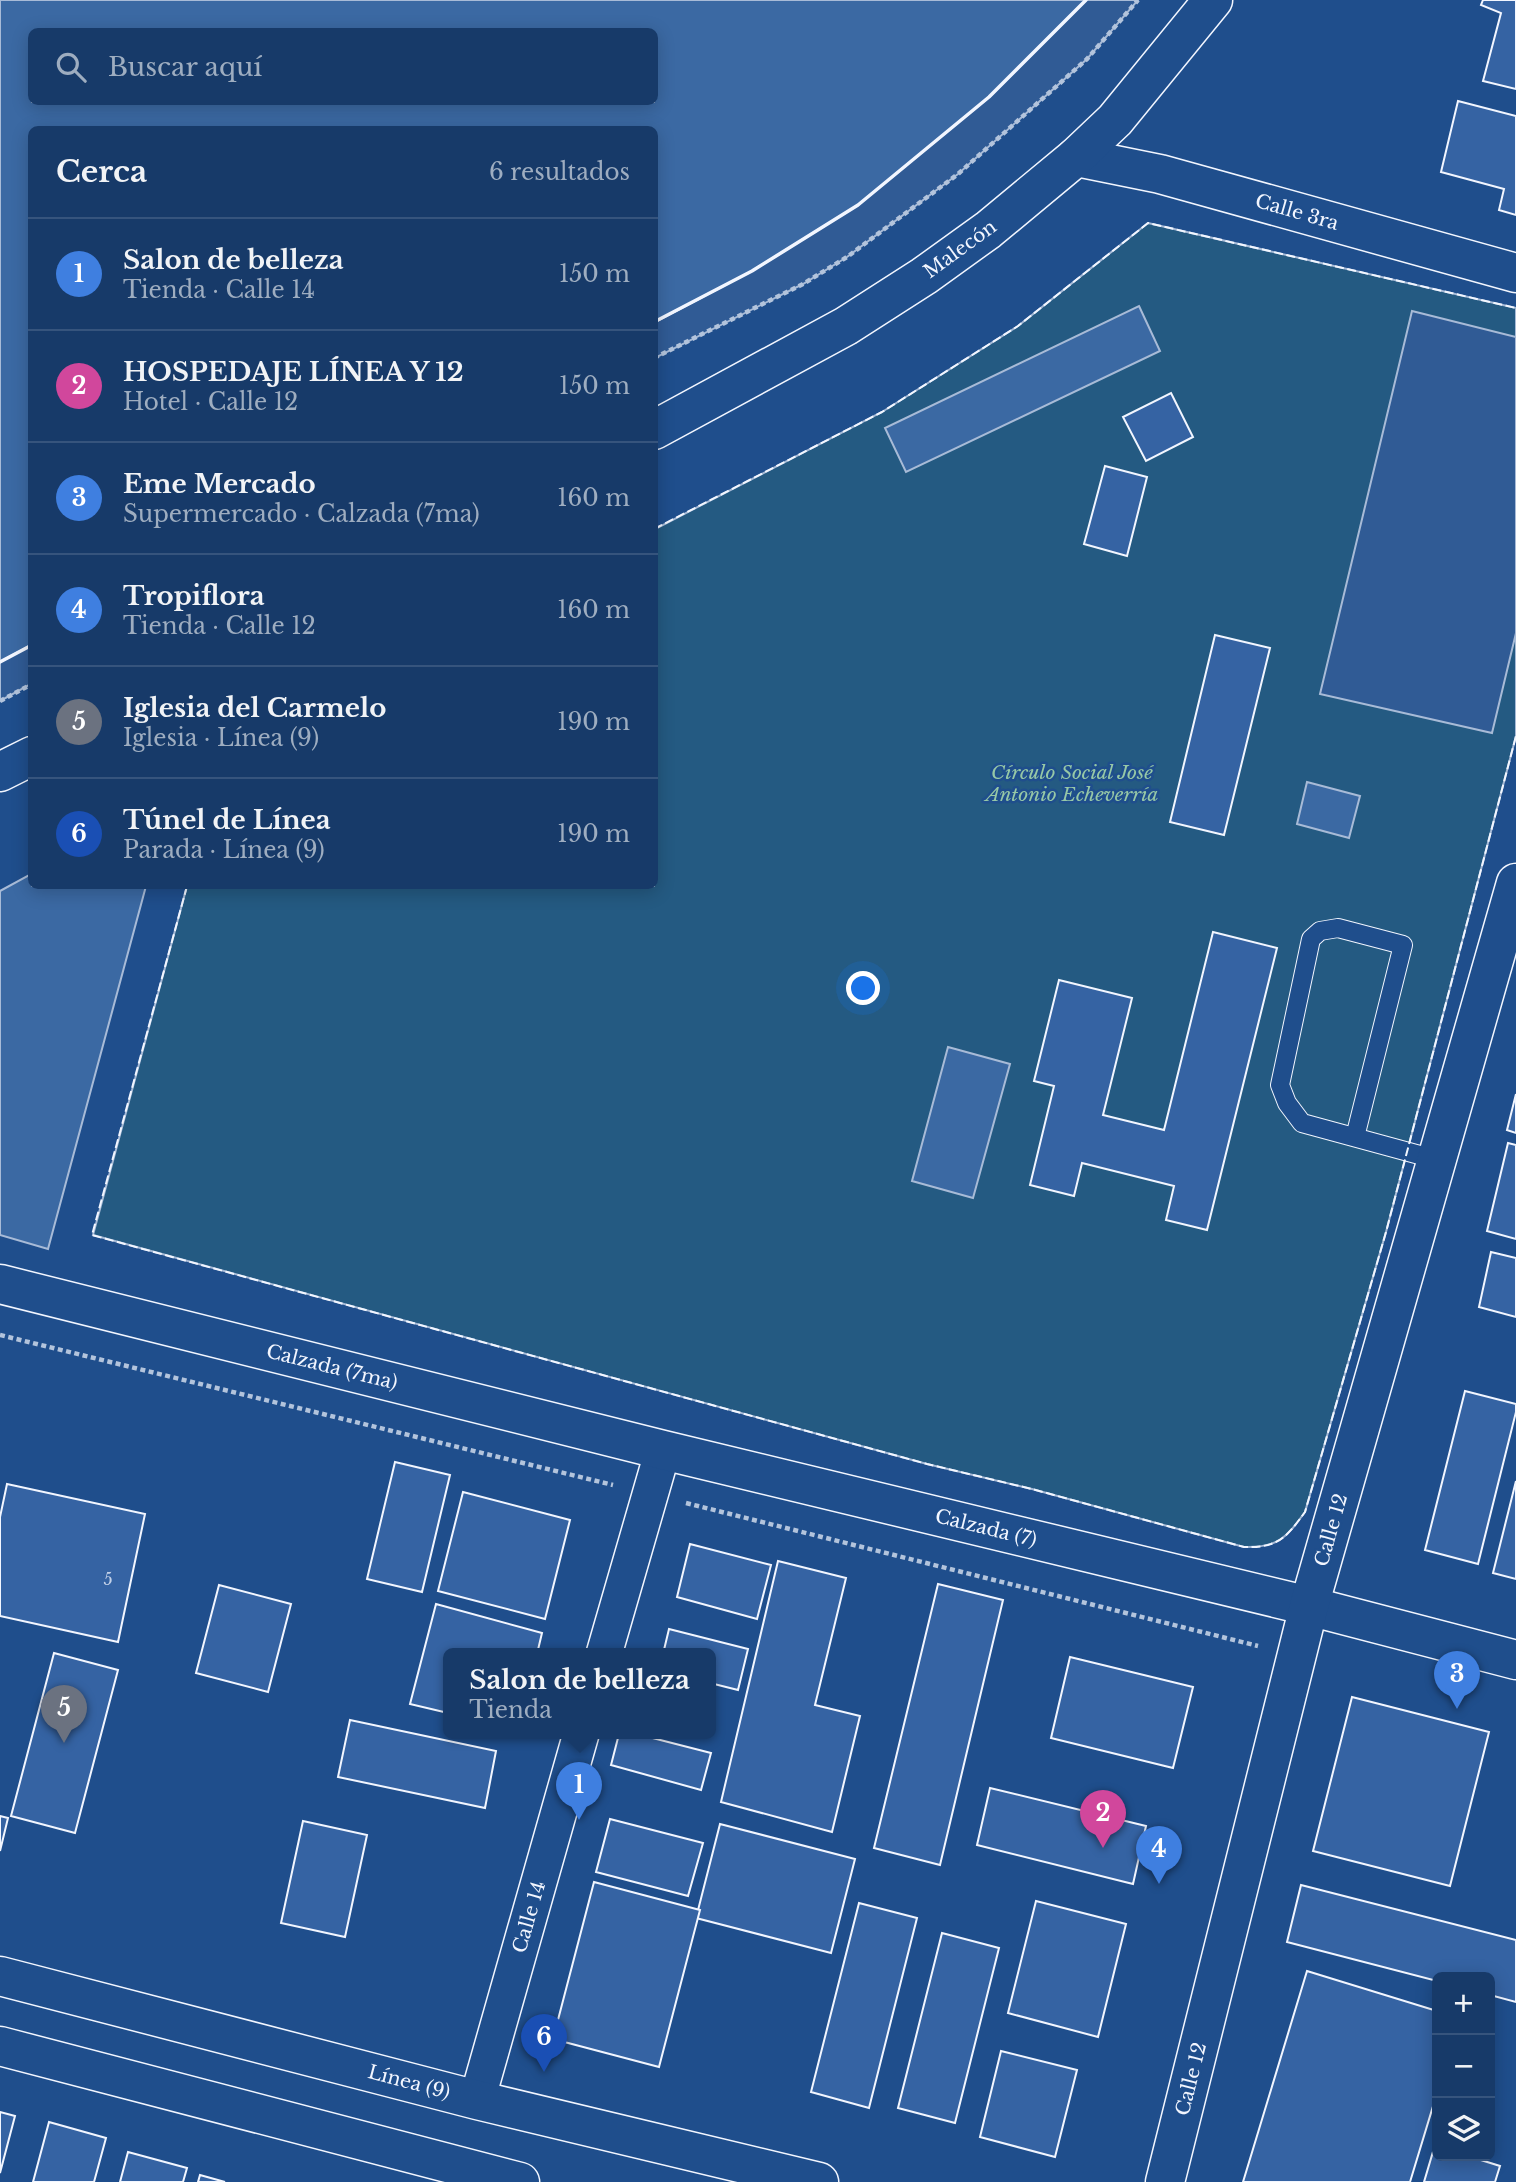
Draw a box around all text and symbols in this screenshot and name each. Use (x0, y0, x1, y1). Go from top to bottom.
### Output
search box (28, 28, 658, 105)
icon: search (52, 48, 90, 86)
text: Buscar aquí (108, 51, 262, 83)
text: Cerca (56, 153, 147, 190)
text: 6 resultados (489, 158, 630, 186)
street label: Calle 3ra (1253, 189, 1342, 235)
street label: Malecón (919, 215, 1001, 283)
text: Salon de belleza (123, 244, 344, 276)
text: 1 (74, 260, 84, 288)
text: 150 m (559, 260, 630, 288)
text: Tienda · Calle 14 (123, 276, 315, 304)
text: HOSPEDAJE LÍNEA Y 12 (123, 356, 464, 388)
text: 2 (72, 372, 86, 400)
text: 150 m (559, 372, 630, 400)
text: Hotel · Calle 12 (123, 388, 298, 416)
text: Eme Mercado (123, 468, 316, 500)
text: 3 (72, 484, 86, 512)
text: 160 m (557, 484, 630, 512)
text: Supermercado · Calzada (7ma) (123, 500, 480, 528)
text: Tropiflora (123, 580, 265, 612)
text: 4 (71, 596, 87, 624)
text: 160 m (557, 596, 630, 624)
text: Tienda · Calle 12 (123, 612, 316, 640)
text: Iglesia del Carmelo (123, 692, 386, 724)
text: 5 (72, 708, 86, 736)
text: 190 m (557, 708, 630, 736)
text: Iglesia · Línea (9) (123, 724, 319, 752)
park label: Círculo Social José Antonio Echeverría (983, 761, 1158, 806)
text: Túnel de Línea (123, 804, 331, 836)
text: 6 (71, 820, 87, 848)
text: 190 m (557, 820, 630, 848)
text: Parada · Línea (9) (123, 836, 325, 864)
your location (846, 971, 880, 1005)
street label: Calzada (7ma) (264, 1340, 400, 1394)
street label: Calle 12 (1310, 1491, 1352, 1569)
street label: Calzada (7) (933, 1504, 1039, 1552)
house number: 5 (103, 1569, 113, 1589)
popup (443, 1648, 716, 1739)
pin: 3 (1434, 1651, 1480, 1709)
text: Salon de belleza (469, 1664, 690, 1696)
pin: 5 (41, 1685, 87, 1743)
text: Tienda (469, 1696, 552, 1724)
pin: 1 (556, 1762, 602, 1820)
pin: 2 (1080, 1790, 1126, 1848)
pin: 4 (1136, 1826, 1182, 1884)
street label: Calle 14 (508, 1878, 550, 1956)
map controls (1432, 1972, 1495, 2161)
button: + (1432, 1972, 1495, 2035)
pin: 6 (521, 2014, 567, 2072)
button: − (1432, 2035, 1495, 2098)
street label: Calle 12 (1171, 2040, 1211, 2118)
street label: Línea (9) (365, 2060, 453, 2104)
button: layers (1432, 2098, 1495, 2161)

